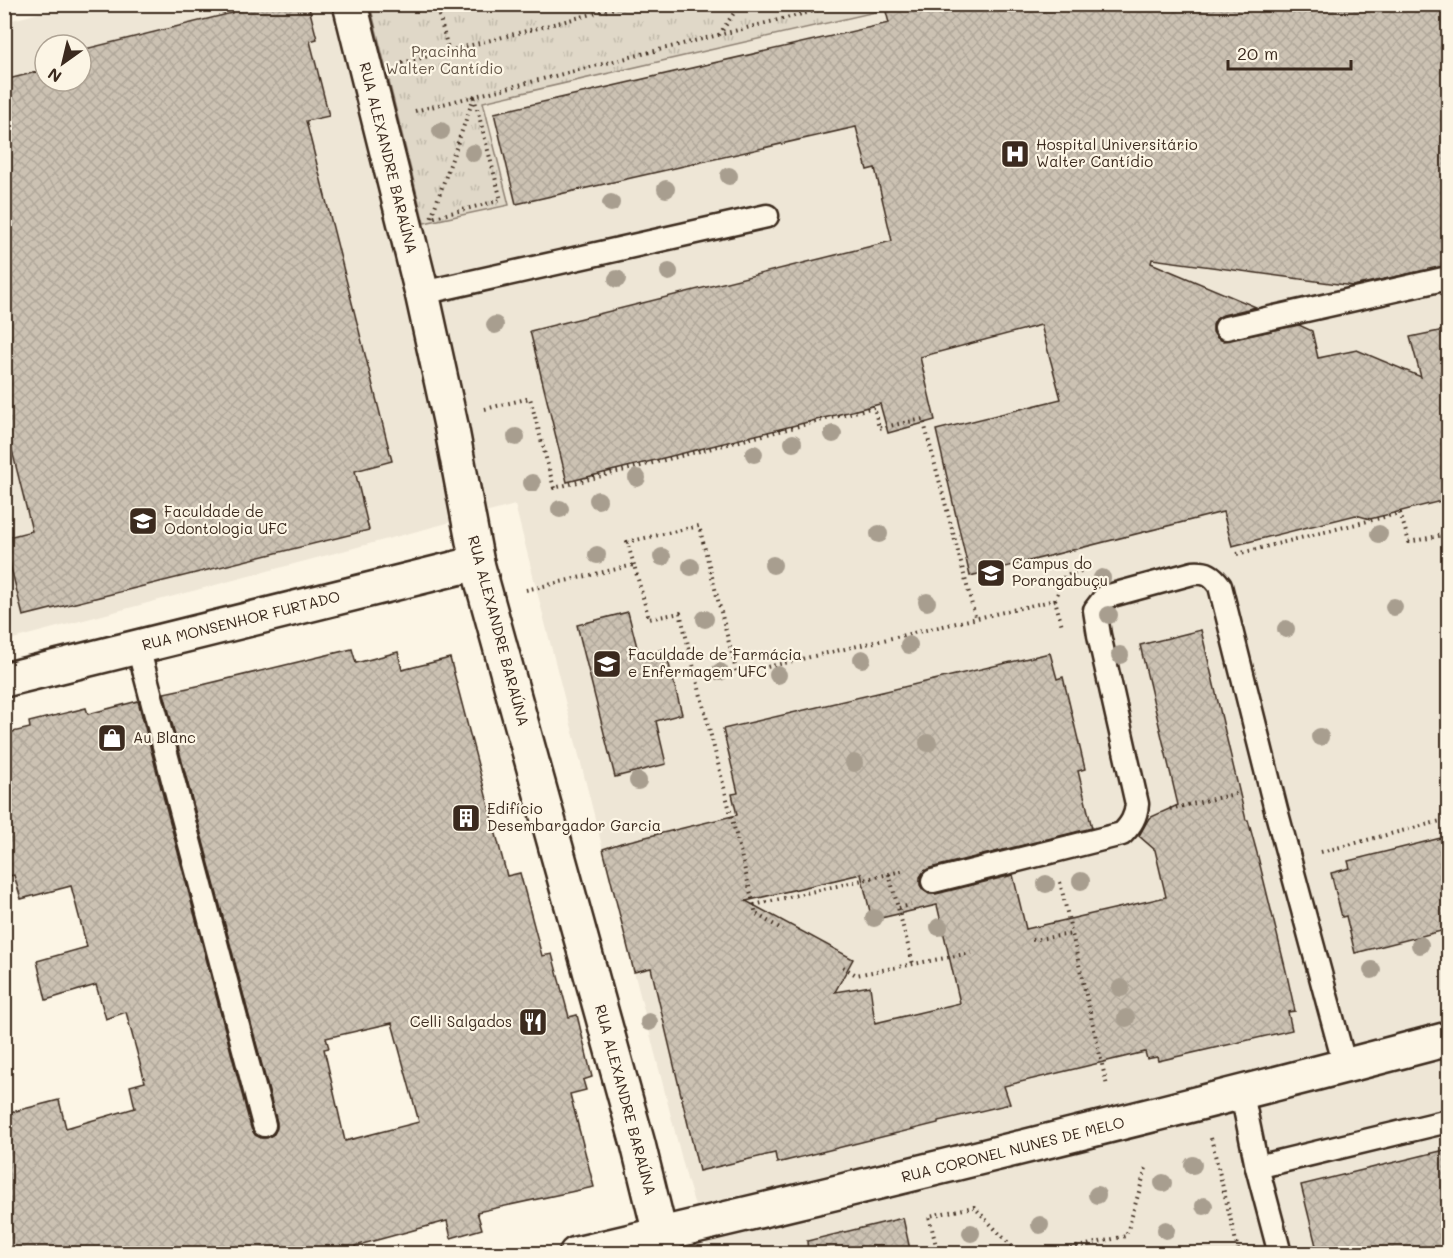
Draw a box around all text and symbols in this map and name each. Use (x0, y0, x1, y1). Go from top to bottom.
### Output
north arrow (33, 33, 93, 93)
scale bar (1228, 33, 1351, 71)
park label: Pracinha Walter Cantídio (385, 41, 503, 78)
text: 20 m (1237, 41, 1278, 65)
street label: RUA ALEXANDRE BARAÚNA (355, 60, 422, 256)
text: N (43, 64, 65, 88)
place label: Hospital Universitário Walter Cantídio (1036, 134, 1198, 171)
hospital icon: Hospital Universitário Walter Cantídio (999, 138, 1031, 170)
place label: Faculdade de Odontologia UFC (164, 501, 288, 538)
school or university icon: Faculdade de Odontologia UFC (127, 505, 159, 537)
street label: RUA ALEXANDRE BARAÚNA (464, 533, 534, 728)
place label: Campus do Porangabuçu (1012, 553, 1108, 590)
school or university icon: Campus do Porangabuçu (975, 557, 1007, 589)
street label: RUA MONSENHOR FURTADO (139, 586, 342, 654)
place label: Faculdade de Farmácia e Enfermagem UFC (628, 644, 802, 681)
school or university icon: Faculdade de Farmácia e Enfermagem UFC (591, 648, 623, 680)
shop icon: Au Blanc (96, 722, 128, 754)
place label: Au Blanc (133, 727, 196, 747)
place label: Edifício Desembargador Garcia (487, 798, 661, 835)
building icon: Edifício Desembargador Garcia (450, 802, 482, 834)
street label: RUA ALEXANDRE BARAÚNA (591, 1002, 661, 1197)
restaurant icon: Celli Salgados (517, 1006, 549, 1038)
place label: Celli Salgados (410, 1011, 512, 1031)
street label: RUA CORONEL NUNES DE MELO (899, 1112, 1127, 1186)

